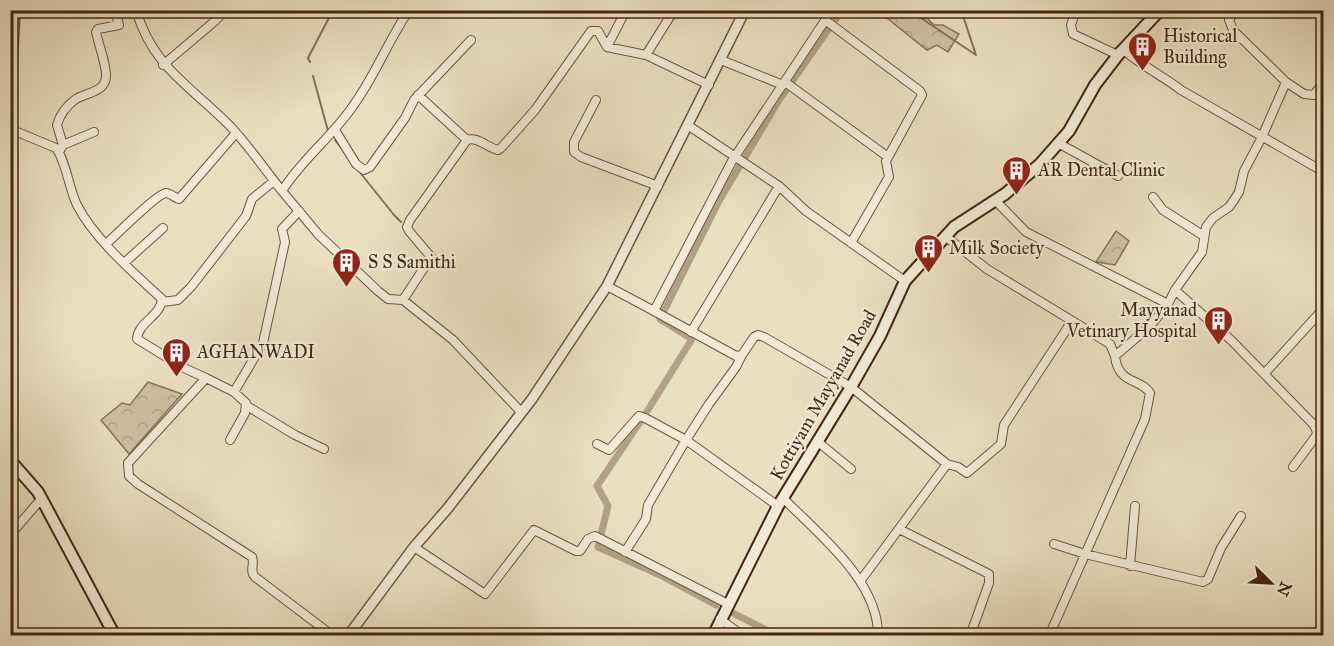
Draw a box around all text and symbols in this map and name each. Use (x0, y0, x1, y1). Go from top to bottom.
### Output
place label: Historical Building (1163, 25, 1237, 69)
building icon: Historical Building (1126, 30, 1158, 72)
building icon: AR Dental Clinic (1001, 154, 1033, 196)
place label: AR Dental Clinic (1037, 159, 1165, 181)
building icon: Milk Society (912, 232, 944, 274)
place label: Milk Society (949, 237, 1045, 259)
building icon: S S Samithi (331, 246, 363, 288)
place label: S S Samithi (368, 251, 456, 273)
place label: Mayyanad Vetinary Hospital (1066, 299, 1197, 342)
building icon: Mayyanad Vetinary Hospital (1202, 304, 1234, 346)
street label: Kottiyam Mayyanad Road (765, 306, 881, 484)
building icon: AGHANWADI (160, 336, 192, 378)
place label: AGHANWADI (196, 341, 315, 363)
north arrow (1241, 553, 1301, 613)
text: N (1273, 579, 1296, 599)

